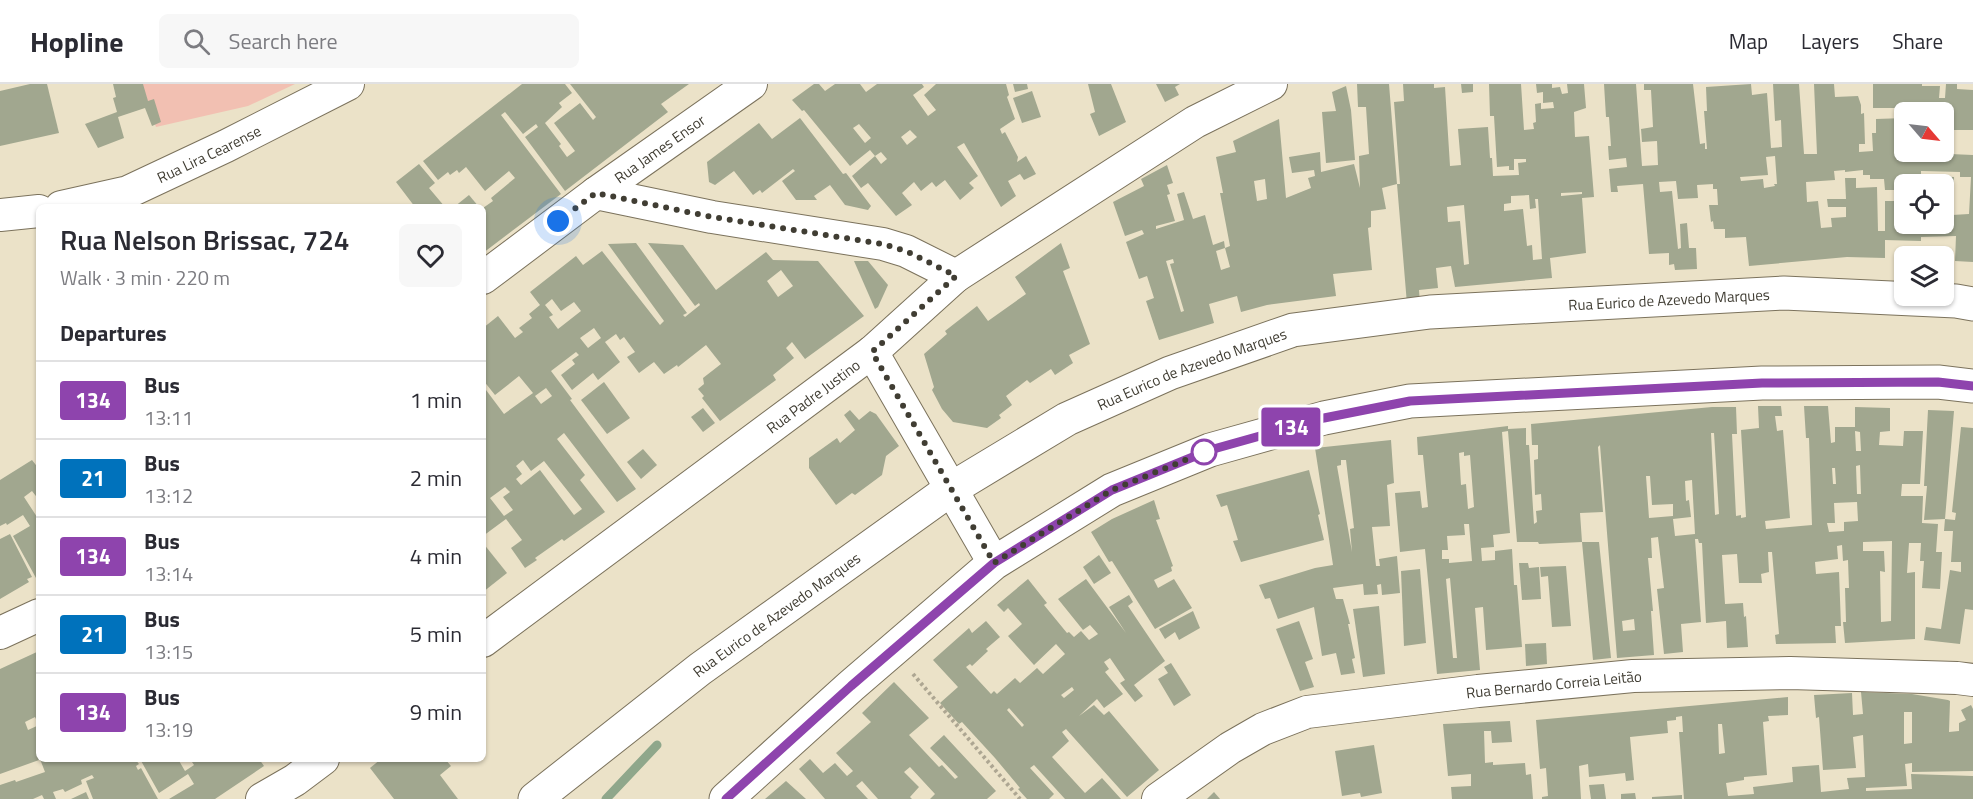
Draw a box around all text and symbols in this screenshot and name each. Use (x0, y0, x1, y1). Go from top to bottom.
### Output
search box (159, 14, 579, 68)
text: Hopline (30, 20, 123, 63)
text: Search here (228, 24, 338, 58)
icon: search (180, 25, 213, 58)
text: Map (1729, 25, 1768, 57)
text: Layers (1801, 25, 1859, 57)
text: Share (1892, 25, 1943, 57)
north arrow (1894, 102, 1954, 162)
map controls (1894, 102, 1954, 306)
street label: Rua James Ensor (609, 108, 710, 188)
street label: Rua Lira Cearense (153, 119, 265, 188)
button: locate (1894, 174, 1954, 234)
your location (543, 206, 573, 236)
text: Rua Nelson Brissac, 724 (60, 218, 350, 261)
button: heart (399, 224, 462, 287)
button: layers (1894, 246, 1954, 306)
text: Walk · 3 min · 220 m (60, 262, 230, 293)
street label: Rua Eurico de Azevedo Marques (1568, 282, 1770, 316)
text: Departures (60, 316, 167, 350)
street label: Rua Eurico de Azevedo Marques (1093, 322, 1290, 416)
street label: Rua Padre Justino (761, 353, 865, 439)
text: Bus (144, 368, 180, 402)
text: 1 min (410, 383, 462, 417)
text: 134 (75, 384, 111, 416)
text: 13:11 (144, 402, 193, 433)
line badge: 134 (1256, 408, 1326, 446)
text: 134 (1273, 411, 1309, 443)
unlabelled marker (1191, 439, 1217, 465)
text: Bus (144, 446, 180, 480)
text: 2 min (410, 461, 462, 495)
text: 21 (81, 462, 105, 494)
text: 13:12 (144, 480, 193, 511)
text: Bus (144, 524, 180, 558)
text: 4 min (410, 539, 462, 573)
text: 134 (75, 540, 111, 572)
street label: Rua Eurico de Azevedo Marques (687, 546, 865, 682)
text: 13:14 (144, 558, 193, 589)
text: Bus (144, 602, 180, 636)
text: 5 min (410, 617, 462, 651)
text: 21 (81, 618, 105, 650)
text: 13:15 (144, 636, 193, 667)
street label: Rua Bernardo Correia Leitão (1465, 664, 1642, 704)
text: Bus (144, 680, 180, 714)
text: 9 min (410, 695, 462, 729)
text: 134 (75, 696, 111, 728)
text: 13:19 (144, 714, 193, 745)

